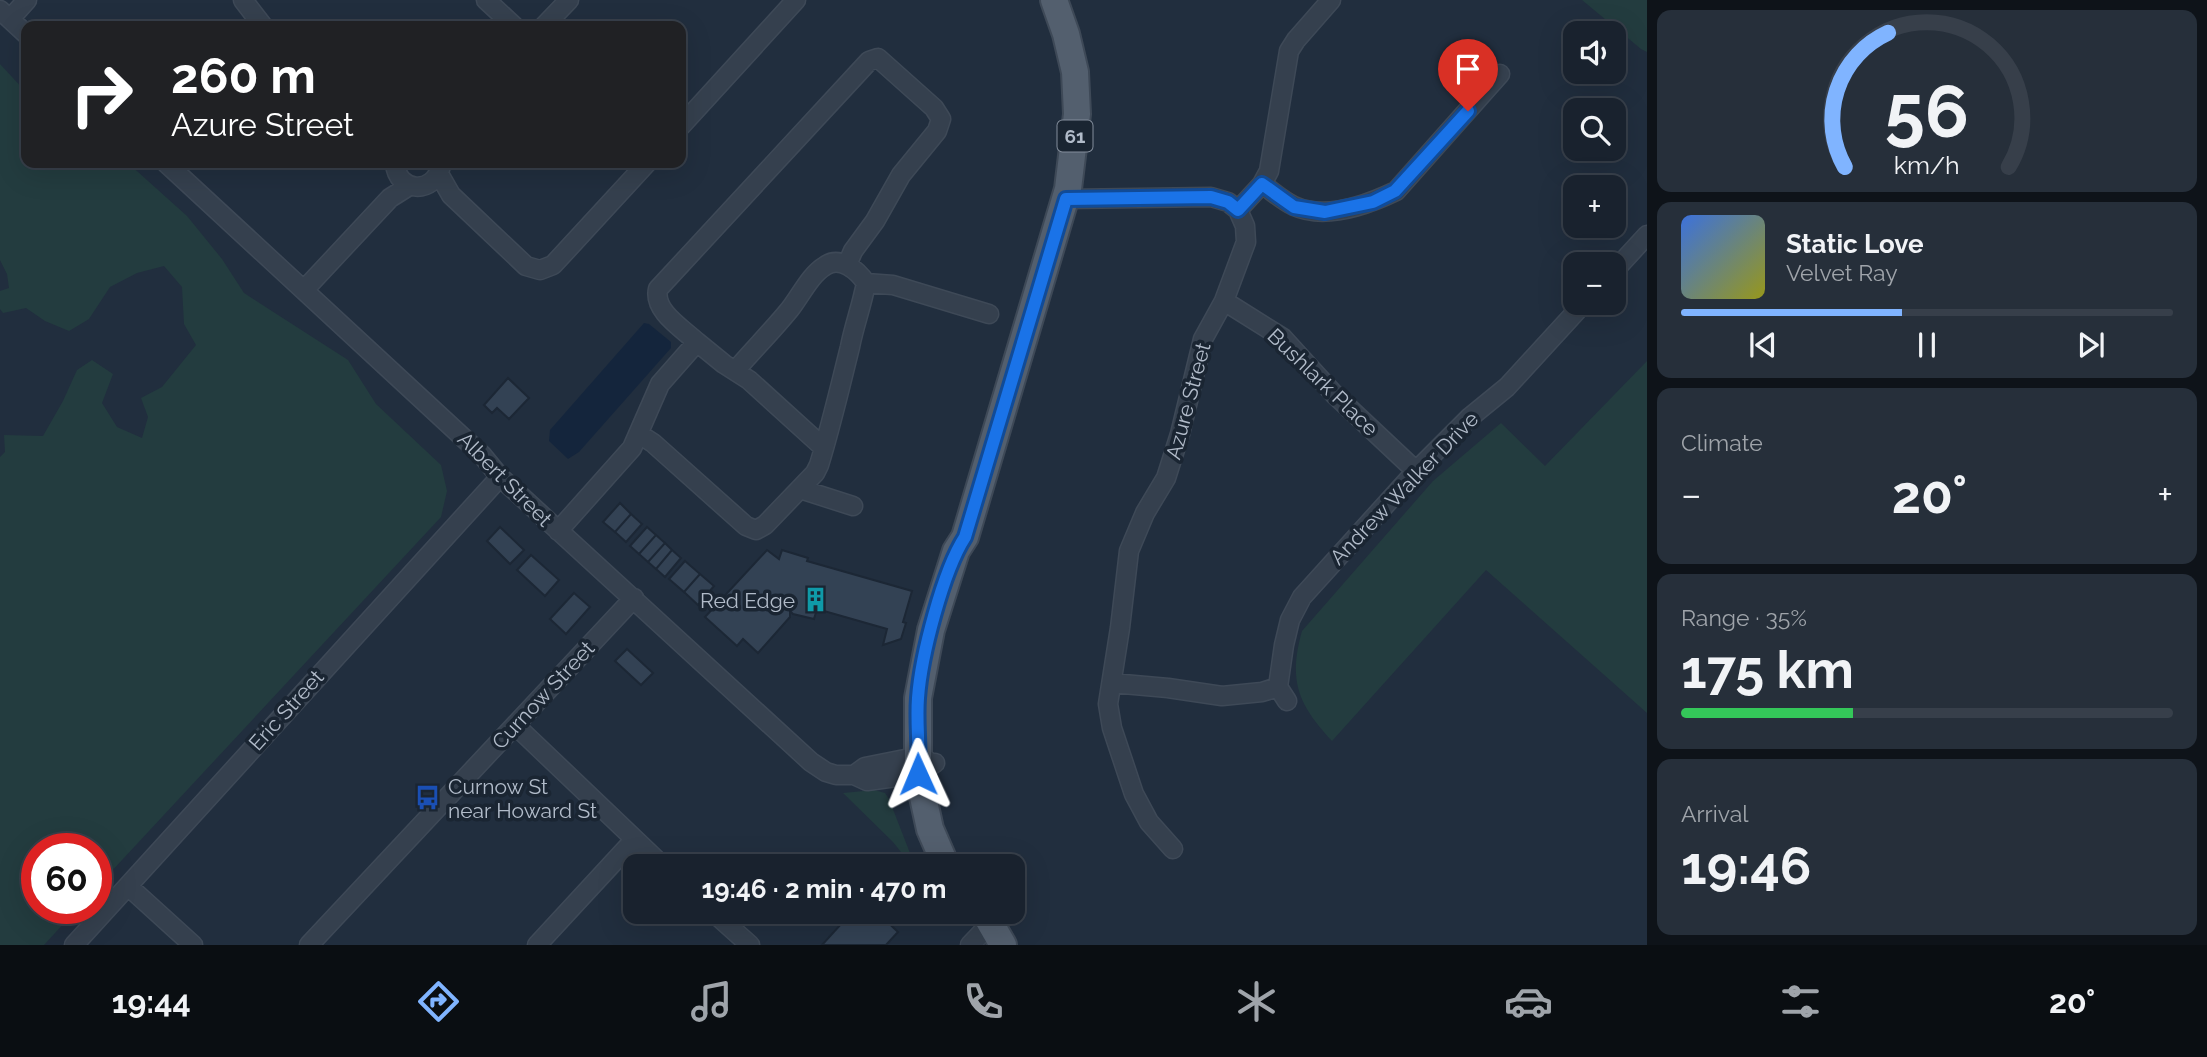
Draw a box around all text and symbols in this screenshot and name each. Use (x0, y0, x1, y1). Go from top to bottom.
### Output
map controls (1563, 21, 1626, 315)
button: sound (1563, 21, 1626, 84)
pin (1438, 39, 1498, 111)
text: 260 m (171, 47, 316, 104)
icon: right (56, 49, 147, 140)
icon: arrive (1449, 50, 1487, 88)
text: 56 (1885, 69, 1969, 154)
button: search (1563, 98, 1626, 161)
text: Azure Street (171, 106, 354, 143)
road number: 61 (1058, 120, 1092, 152)
text: km/h (1894, 150, 1960, 180)
button: + (1563, 175, 1626, 238)
text: Static Love (1786, 229, 1924, 259)
button: − (1563, 252, 1626, 315)
text: Velvet Ray (1786, 259, 1898, 286)
street label: Bushlark Place (1263, 323, 1383, 441)
icon: previous (1744, 326, 1782, 364)
icon: pause (1908, 326, 1946, 364)
icon: next (2072, 326, 2110, 364)
street label: Azure Street (1160, 340, 1216, 462)
street label: Andrew Walker Drive (1325, 406, 1483, 570)
street label: Albert Street (453, 427, 557, 531)
text: Climate (1681, 429, 1763, 456)
text: 20° (1892, 464, 1967, 525)
text: − (1681, 472, 1701, 517)
text: + (2157, 472, 2173, 517)
building icon: Red Edge (801, 586, 829, 614)
place label: Red Edge (700, 588, 795, 613)
text: Range · 35% (1681, 604, 1807, 631)
street label: Curnow Street (487, 636, 599, 754)
text: 175 km (1681, 639, 1854, 700)
street label: Eric Street (243, 665, 329, 755)
position arrow (881, 737, 955, 811)
place label: Curnow St near Howard St (448, 774, 597, 823)
bus stop icon: Curnow St near Howard St (414, 784, 442, 812)
text: Arrival (1681, 800, 1748, 827)
speed limit sign: 60 (21, 833, 112, 924)
text: 19:46 (1681, 835, 1811, 896)
text: 19:46 · 2 min · 470 m (701, 874, 947, 904)
icon: directions (414, 977, 463, 1026)
icon: music (687, 977, 736, 1026)
icon: phone (959, 977, 1008, 1026)
icon: climate (1232, 977, 1281, 1026)
icon: car (1504, 977, 1553, 1026)
icon: filters (1776, 977, 1825, 1026)
text: 19:44 (112, 983, 191, 1020)
text: 20° (2049, 983, 2095, 1020)

